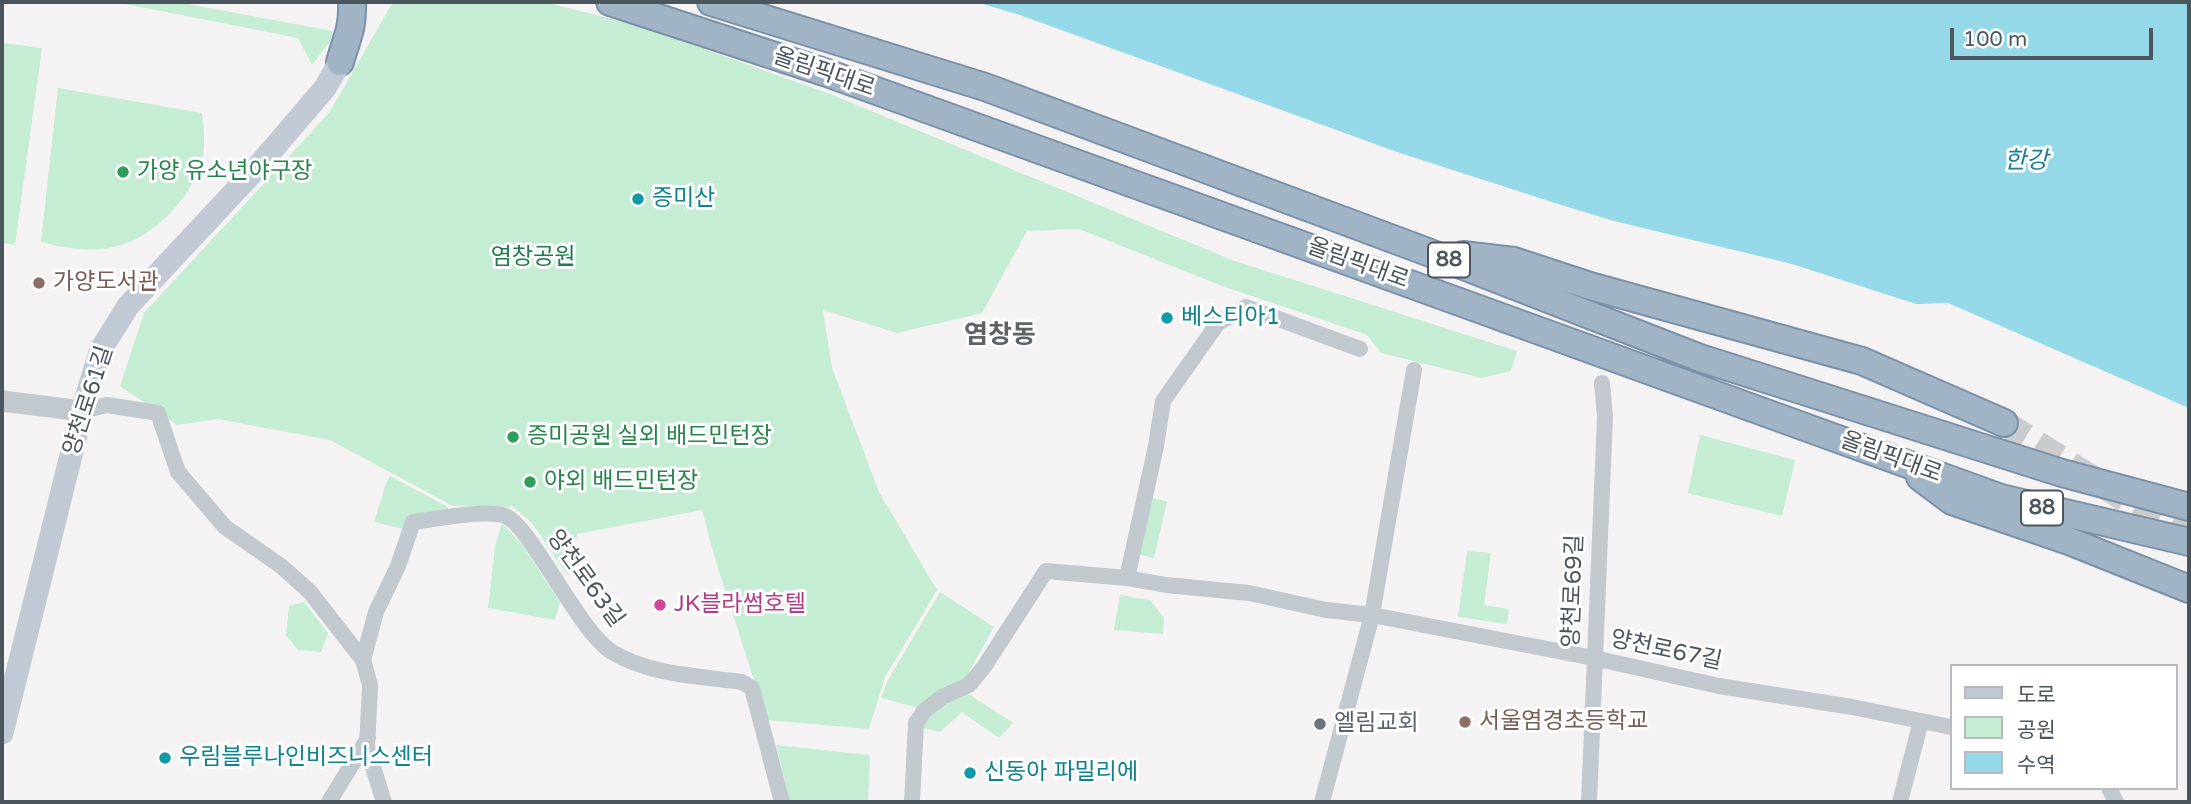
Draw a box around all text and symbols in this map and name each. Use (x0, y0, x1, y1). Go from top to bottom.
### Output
scale bar (1953, 14, 2156, 58)
text: 100 m (1963, 27, 2027, 52)
street label: 올림픽대로 (769, 43, 879, 103)
water label: 한강 (2004, 148, 2048, 176)
place label: 가양 유소년야구장 (137, 158, 312, 186)
marker: 가양 유소년야구장 (115, 164, 131, 180)
place label: 증미산 (652, 185, 715, 213)
marker: 증미산 (630, 191, 646, 207)
street label: 올림픽대로 (1304, 233, 1412, 295)
road number: 88 (1428, 243, 1470, 278)
park label: 염창공원 (491, 244, 575, 272)
place label: 가양도서관 (53, 269, 159, 297)
marker: 가양도서관 (31, 275, 47, 291)
place label: 베스티아1 (1181, 304, 1280, 332)
marker: 베스티아1 (1159, 310, 1175, 326)
district label: 염창동 (964, 320, 1036, 352)
street label: 양천로61길 (58, 343, 120, 459)
place label: 증미공원 실외 배드민턴장 (527, 423, 772, 451)
street label: 올림픽대로 (1837, 427, 1945, 489)
marker: 증미공원 실외 배드민턴장 (505, 429, 521, 445)
place label: 야외 배드민턴장 (544, 468, 698, 496)
marker: 야외 배드민턴장 (522, 474, 538, 490)
road number: 88 (2021, 490, 2063, 526)
street label: 양천로63길 (540, 525, 630, 633)
street label: 양천로69길 (1558, 534, 1590, 648)
place label: JK블라썸호텔 (674, 591, 806, 619)
marker: JK블라썸호텔 (652, 597, 668, 613)
street label: 양천로67길 (1608, 626, 1724, 676)
legend (1950, 664, 2177, 790)
text: 도로 (2017, 683, 2056, 708)
place label: 서울염경초등학교 (1479, 708, 1648, 736)
place label: 엘림교회 (1334, 710, 1419, 738)
marker: 서울염경초등학교 (1457, 714, 1473, 730)
marker: 엘림교회 (1312, 716, 1328, 732)
text: 공원 (2017, 718, 2056, 743)
place label: 우림블루나인비즈니스센터 (179, 744, 433, 772)
marker: 우림블루나인비즈니스센터 (157, 750, 173, 766)
text: 수역 (2017, 753, 2056, 778)
place label: 신동아 파밀리에 (984, 759, 1138, 787)
marker: 신동아 파밀리에 (962, 765, 978, 781)

